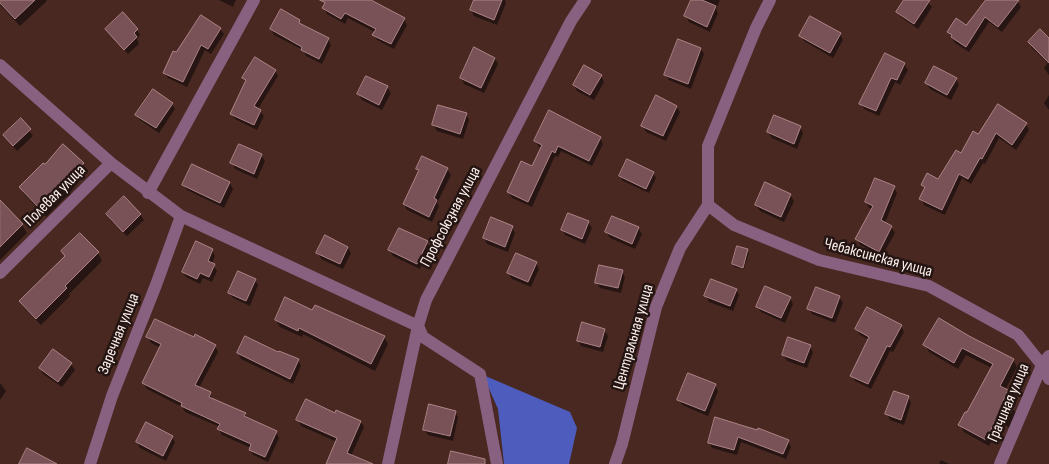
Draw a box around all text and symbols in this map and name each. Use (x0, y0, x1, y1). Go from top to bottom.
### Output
street label: Полевая улица (20, 161, 90, 231)
street label: Профсоюзная улица (417, 164, 485, 270)
street label: Чебаксинская улица (822, 234, 934, 282)
street label: Центральная улица (610, 282, 658, 392)
street label: Заречная улица (94, 291, 144, 377)
street label: Грачиная улица (984, 361, 1034, 445)

